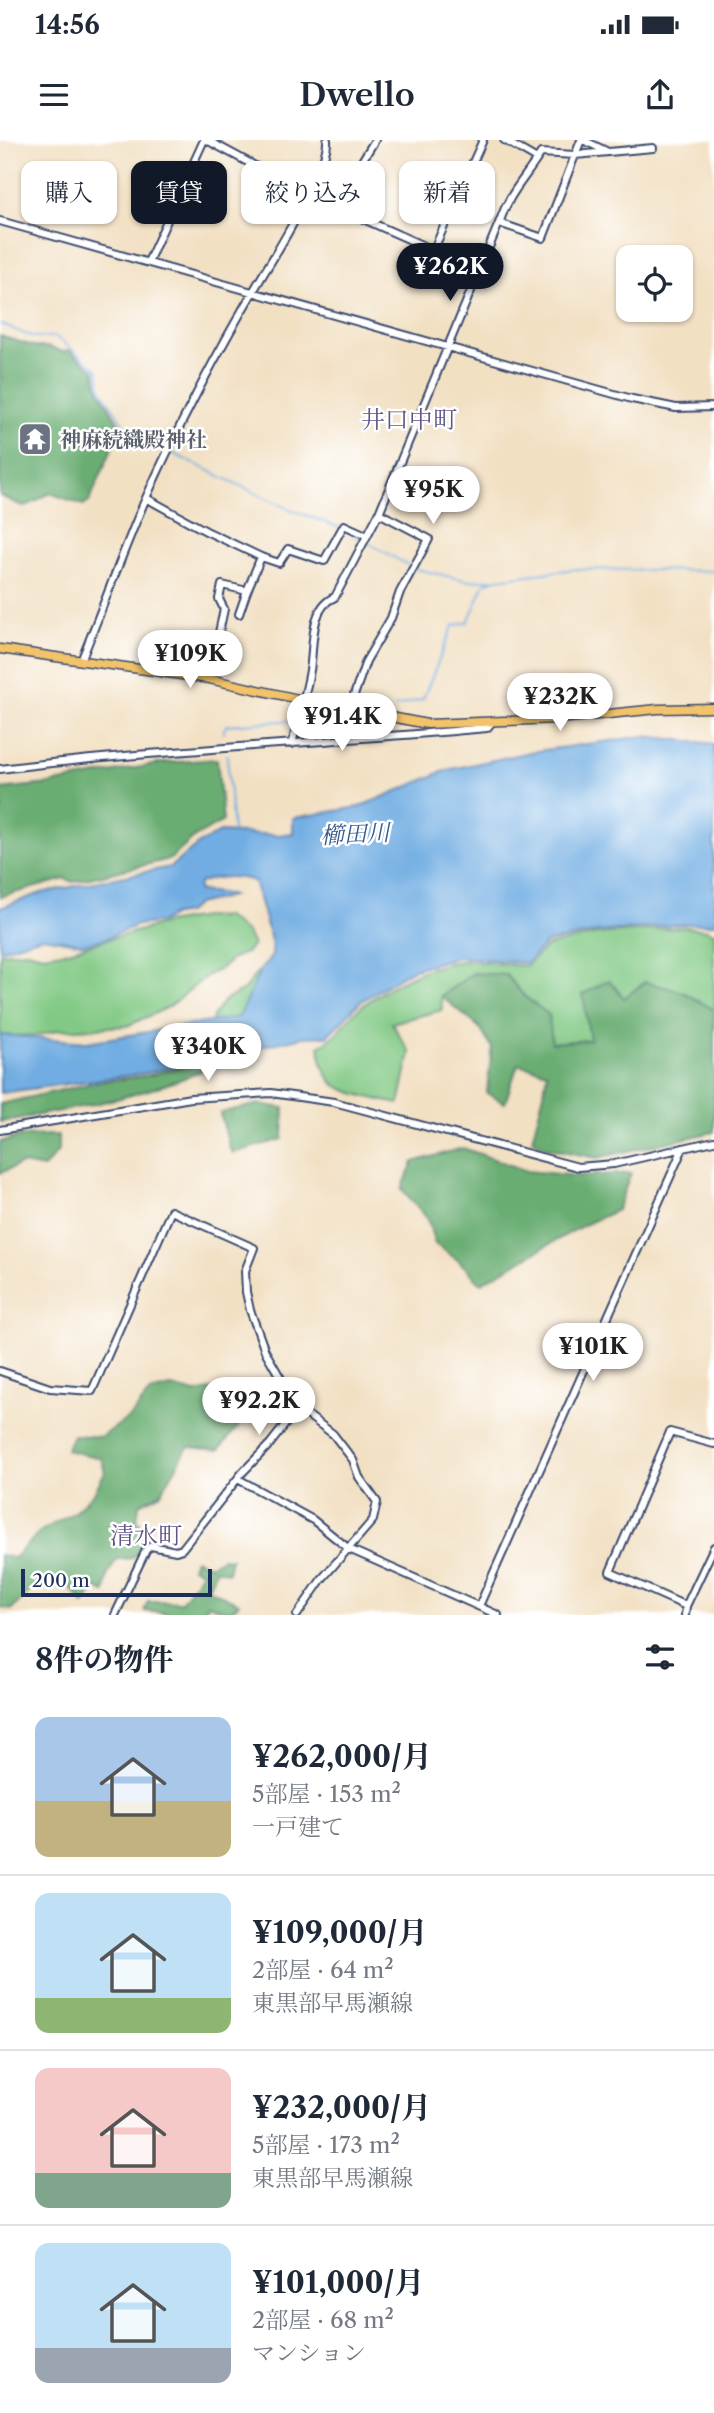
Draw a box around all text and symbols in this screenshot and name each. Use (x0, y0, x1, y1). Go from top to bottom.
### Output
text: 14:56 (35, 9, 100, 41)
text: Dwello (299, 75, 415, 114)
icon: menu (35, 76, 73, 114)
icon: share (641, 76, 679, 114)
chip: 購入 (21, 161, 117, 224)
chip: 賃貸 (131, 161, 227, 224)
chip: 絞り込み (241, 161, 385, 224)
chip: 新着 (399, 161, 495, 224)
pin: ¥262K (401, 244, 499, 303)
map controls (616, 245, 693, 322)
button: locate (616, 245, 693, 322)
text: ¥262K (412, 252, 488, 280)
district label: 井口中町 (361, 405, 457, 434)
temple icon: 神麻続織殿神社 (16, 420, 54, 458)
place label: 神麻続織殿神社 (60, 427, 207, 452)
pin: ¥95K (392, 466, 474, 526)
text: ¥95K (403, 475, 463, 503)
pin: ¥109K (141, 630, 239, 690)
text: ¥109K (154, 639, 226, 667)
pin: ¥232K (511, 674, 609, 733)
text: ¥232K (523, 682, 597, 710)
pin: ¥91.4K (285, 694, 399, 753)
text: ¥91.4K (303, 702, 381, 730)
water label: 櫛田川 (320, 818, 393, 850)
pin: ¥340K (159, 1024, 257, 1083)
text: ¥340K (170, 1032, 246, 1060)
pin: ¥101K (544, 1324, 642, 1383)
text: ¥101K (558, 1332, 628, 1360)
pin: ¥92.2K (202, 1378, 316, 1437)
text: ¥92.2K (218, 1386, 300, 1414)
district label: 清水町 (110, 1521, 182, 1550)
scale bar (21, 1566, 212, 1598)
text: 200 m (32, 1569, 90, 1592)
icon: filters (641, 1638, 679, 1676)
text: 8件の物件 (35, 1641, 173, 1678)
text: ¥262,000/月 (252, 1738, 432, 1775)
icon: home (91, 1745, 175, 1829)
text: 5部屋 · 153 m² (252, 1780, 401, 1808)
text: 一戸建て (252, 1813, 344, 1841)
text: ¥109,000/月 (252, 1914, 428, 1951)
icon: home (91, 1921, 175, 2005)
text: 2部屋 · 64 m² (252, 1956, 394, 1984)
text: 東黒部早馬瀬線 (252, 1989, 413, 2017)
text: ¥232,000/月 (252, 2089, 431, 2126)
icon: home (91, 2096, 175, 2180)
text: 5部屋 · 173 m² (252, 2131, 400, 2159)
text: 東黒部早馬瀬線 (252, 2164, 413, 2192)
text: ¥101,000/月 (252, 2264, 424, 2301)
icon: home (91, 2271, 175, 2355)
text: 2部屋 · 68 m² (252, 2306, 394, 2334)
text: マンション (252, 2339, 366, 2367)

